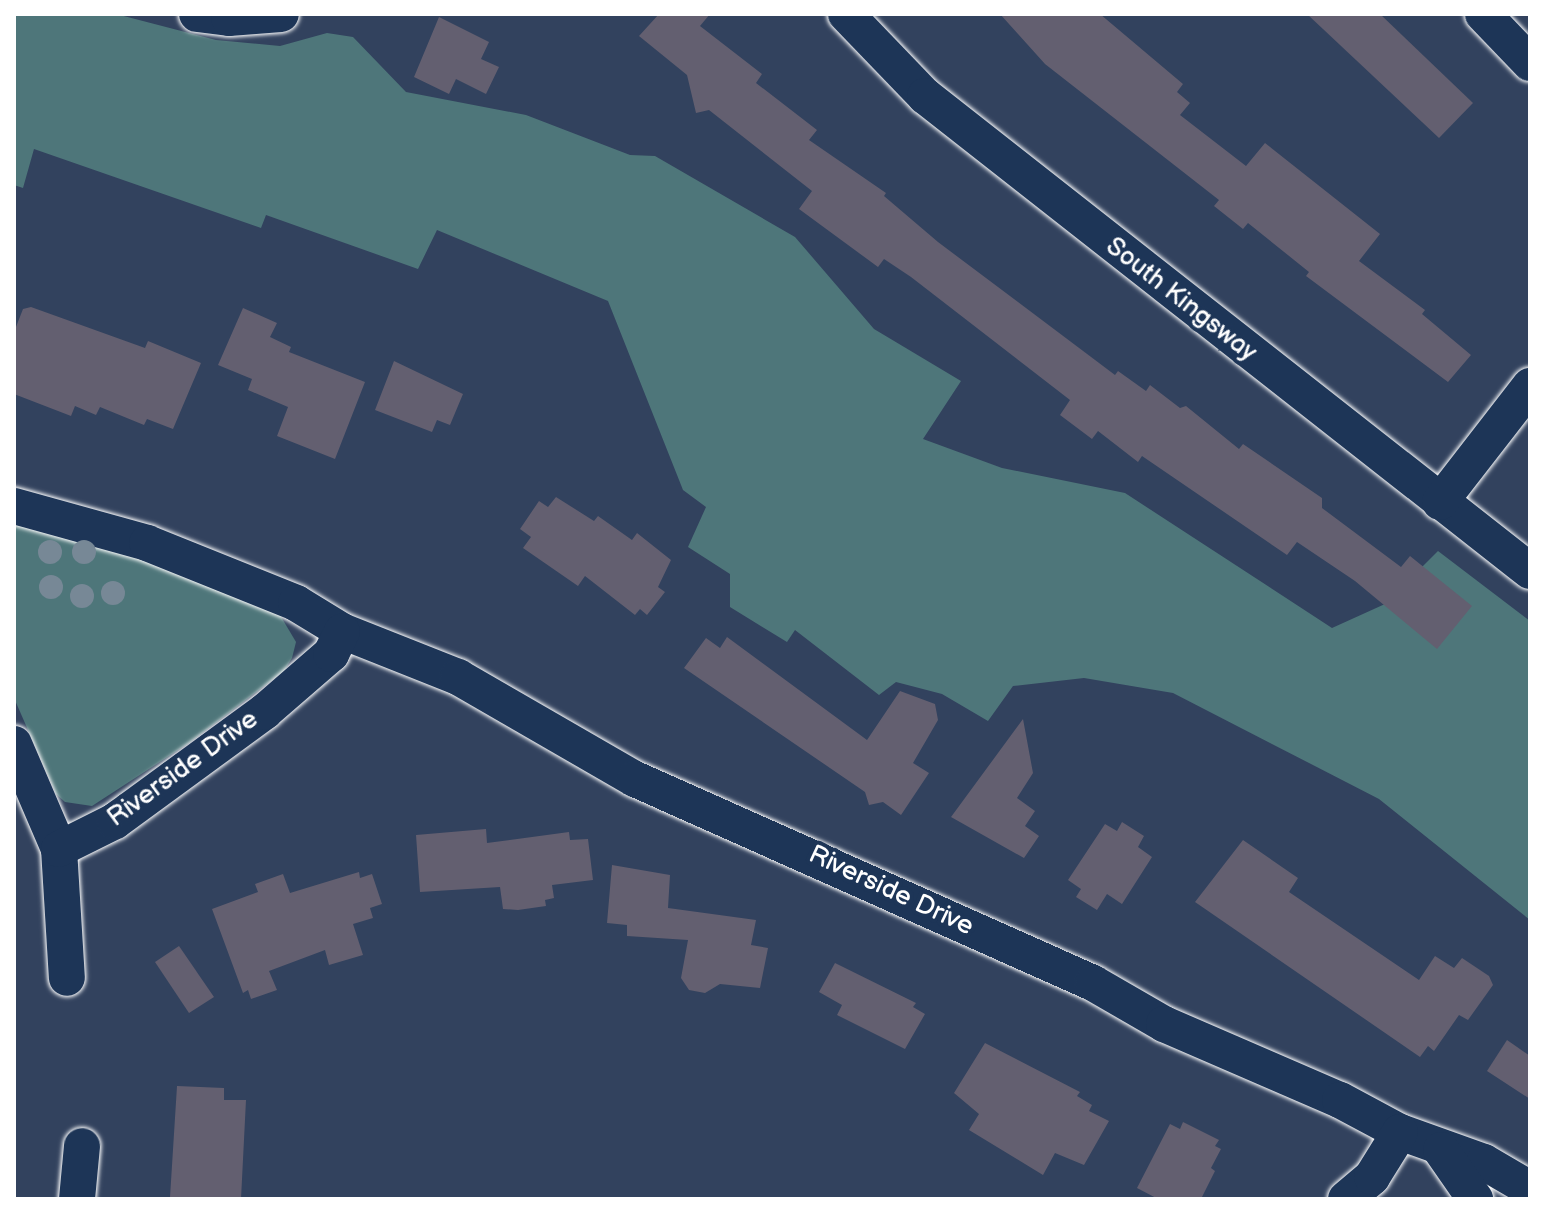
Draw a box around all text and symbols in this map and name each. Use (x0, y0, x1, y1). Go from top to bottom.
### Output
street label: South Kingsway (1099, 231, 1263, 369)
street label: Riverside Drive (102, 704, 264, 834)
street label: Riverside Drive (804, 839, 978, 943)

